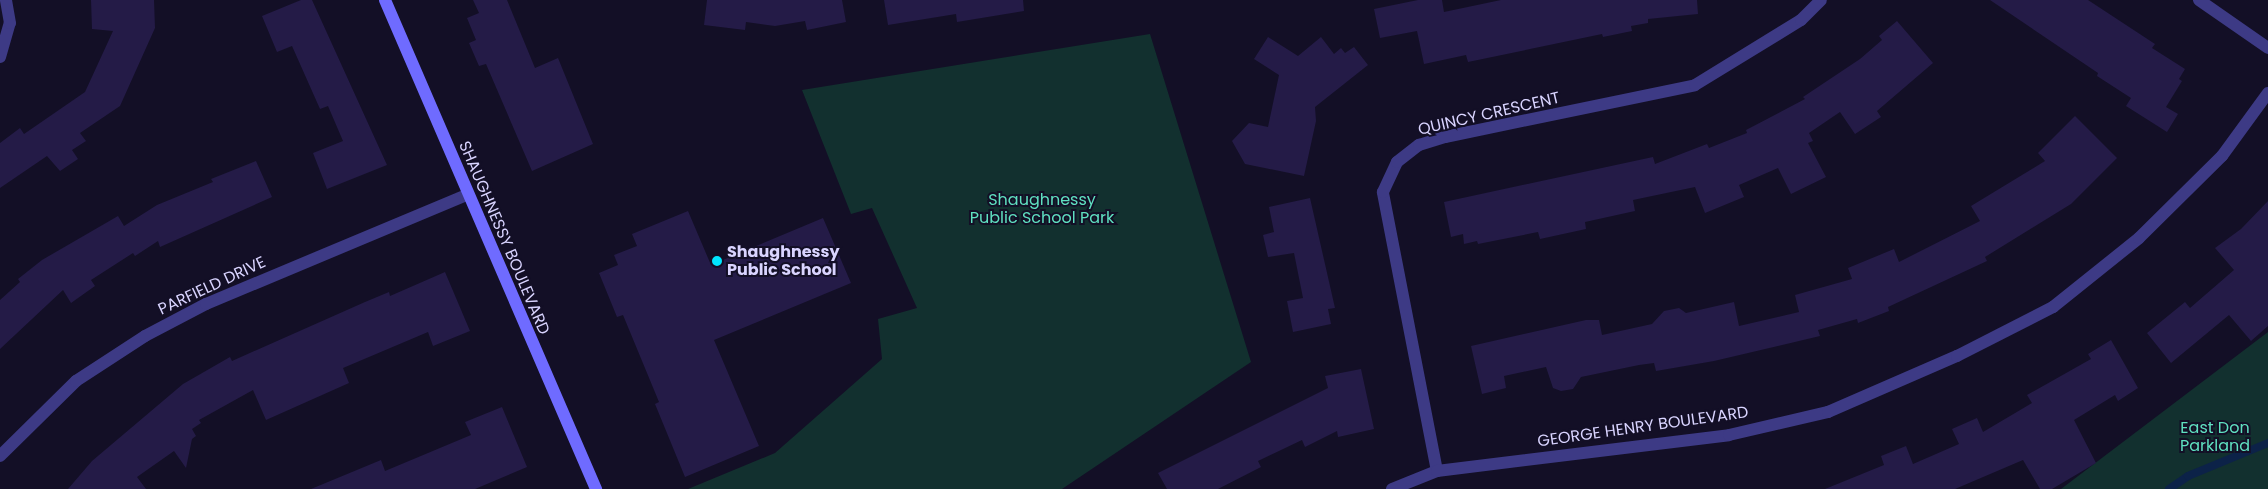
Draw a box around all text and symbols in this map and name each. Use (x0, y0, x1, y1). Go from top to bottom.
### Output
street label: QUINCY CRESCENT (1416, 88, 1562, 140)
street label: SHAUGHNESSY BOULEVARD (454, 138, 554, 338)
park label: Shaughnessy Public School Park (970, 190, 1114, 228)
place label: Shaughnessy Public School (727, 242, 840, 280)
street label: PARFIELD DRIVE (155, 253, 269, 319)
marker: Shaughnessy Public School (711, 255, 723, 267)
street label: GEORGE HENRY BOULEVARD (1536, 403, 1750, 451)
park label: East Don Parkland (2180, 418, 2250, 456)

